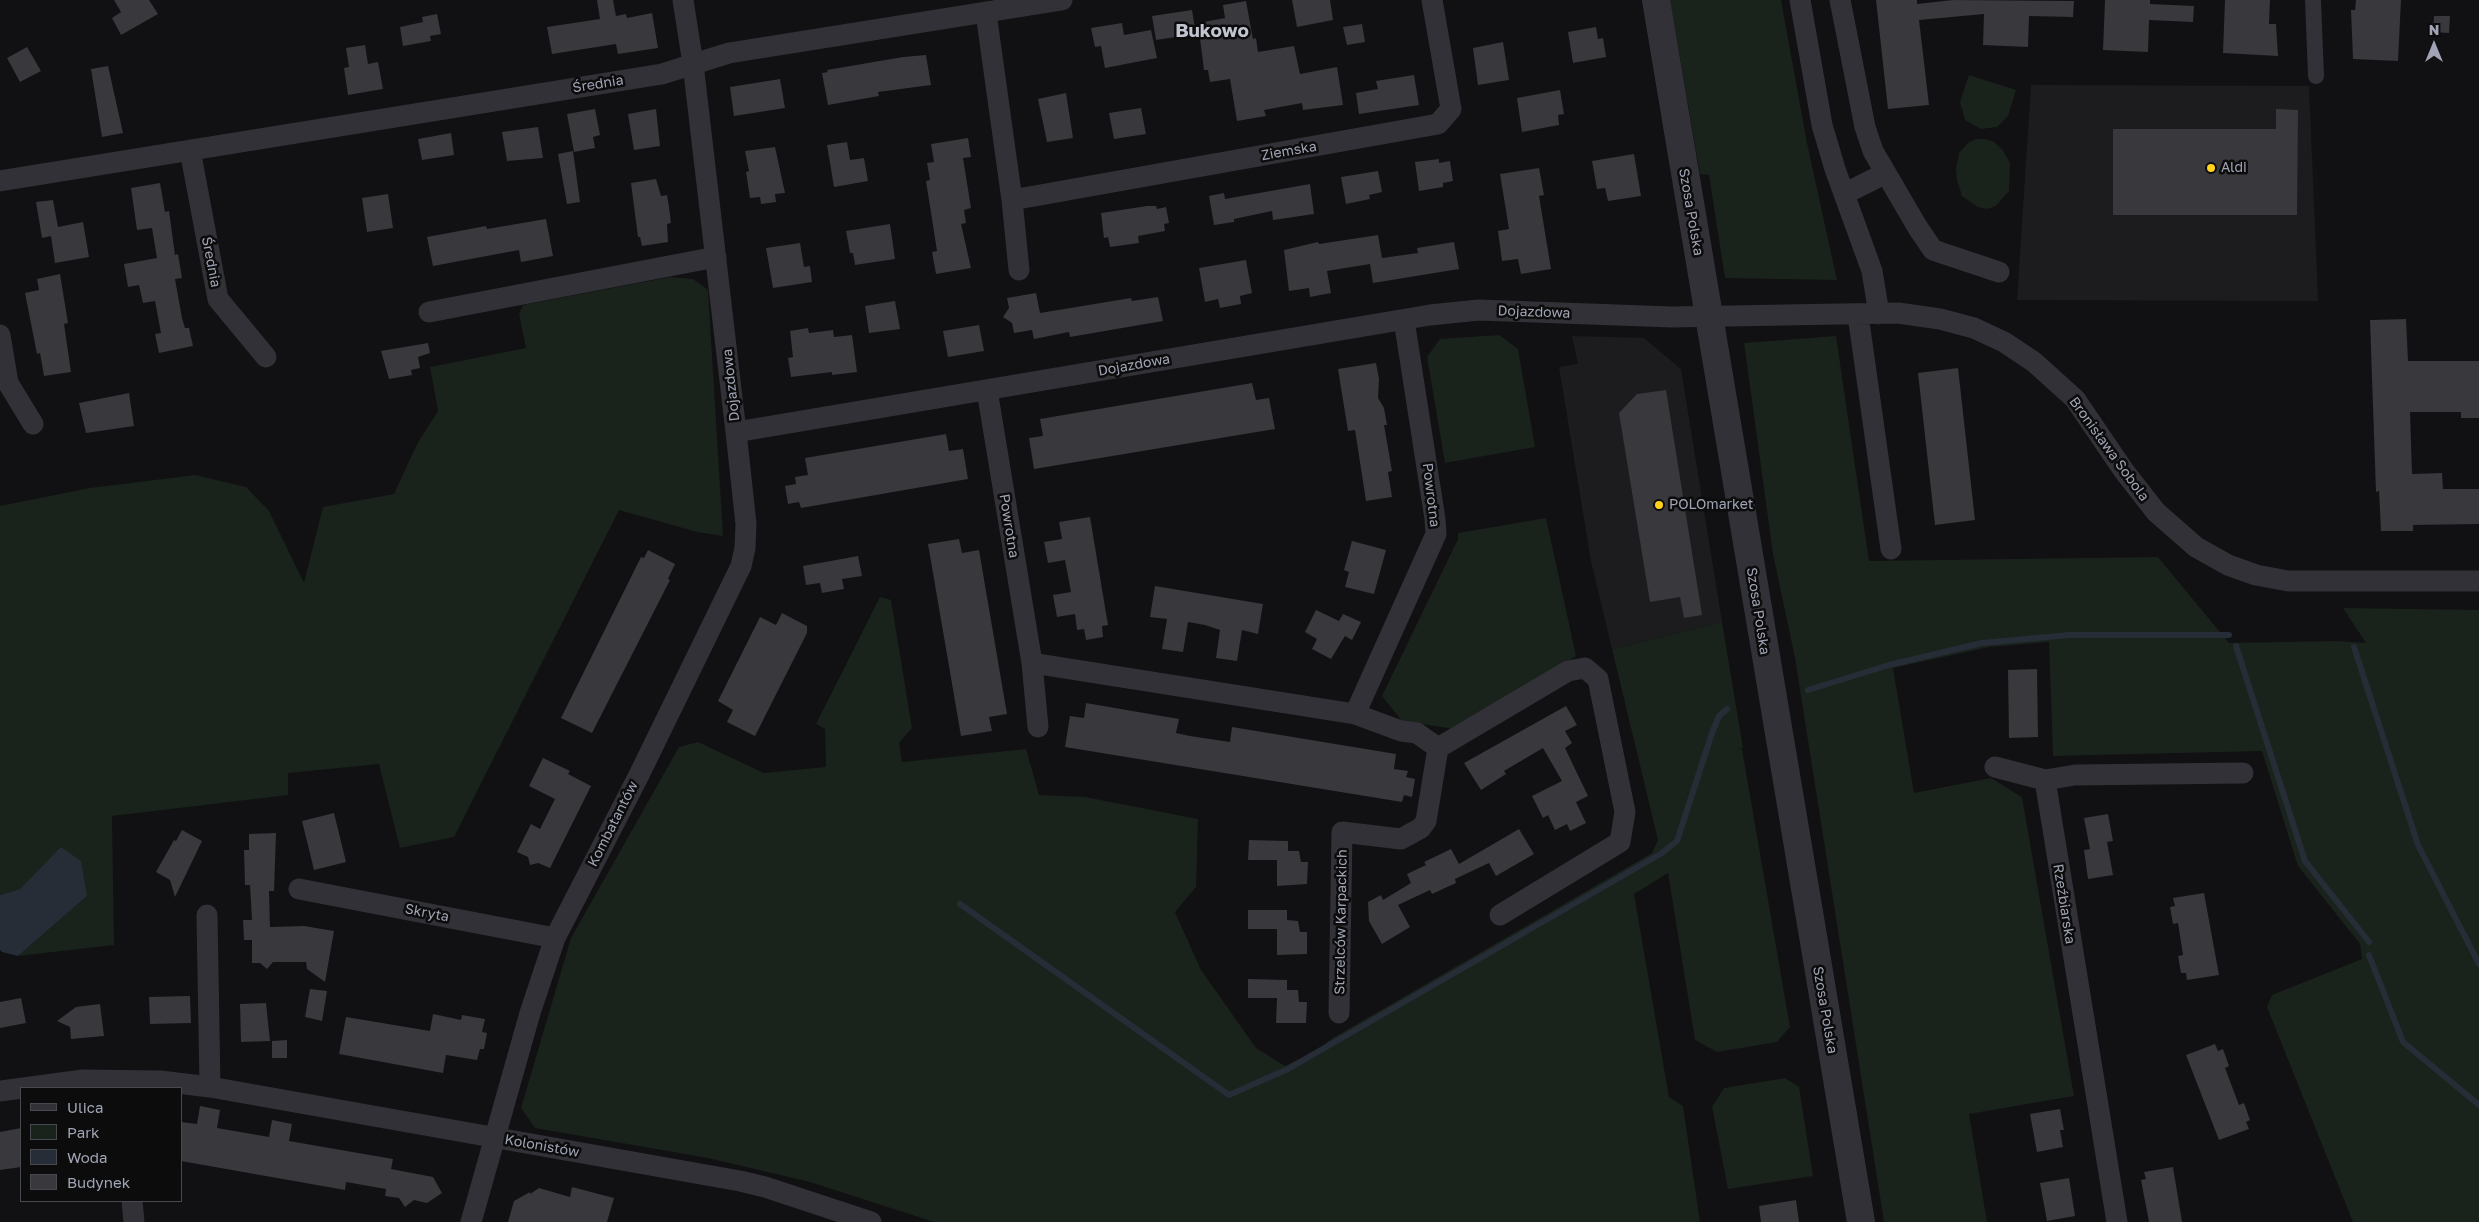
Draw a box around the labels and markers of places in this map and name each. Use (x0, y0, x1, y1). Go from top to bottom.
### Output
place label: Aldi (2221, 160, 2247, 176)
marker: Aldi (2205, 162, 2217, 174)
place label: POLOmarket (1669, 497, 1753, 513)
marker: POLOmarket (1653, 499, 1665, 511)

